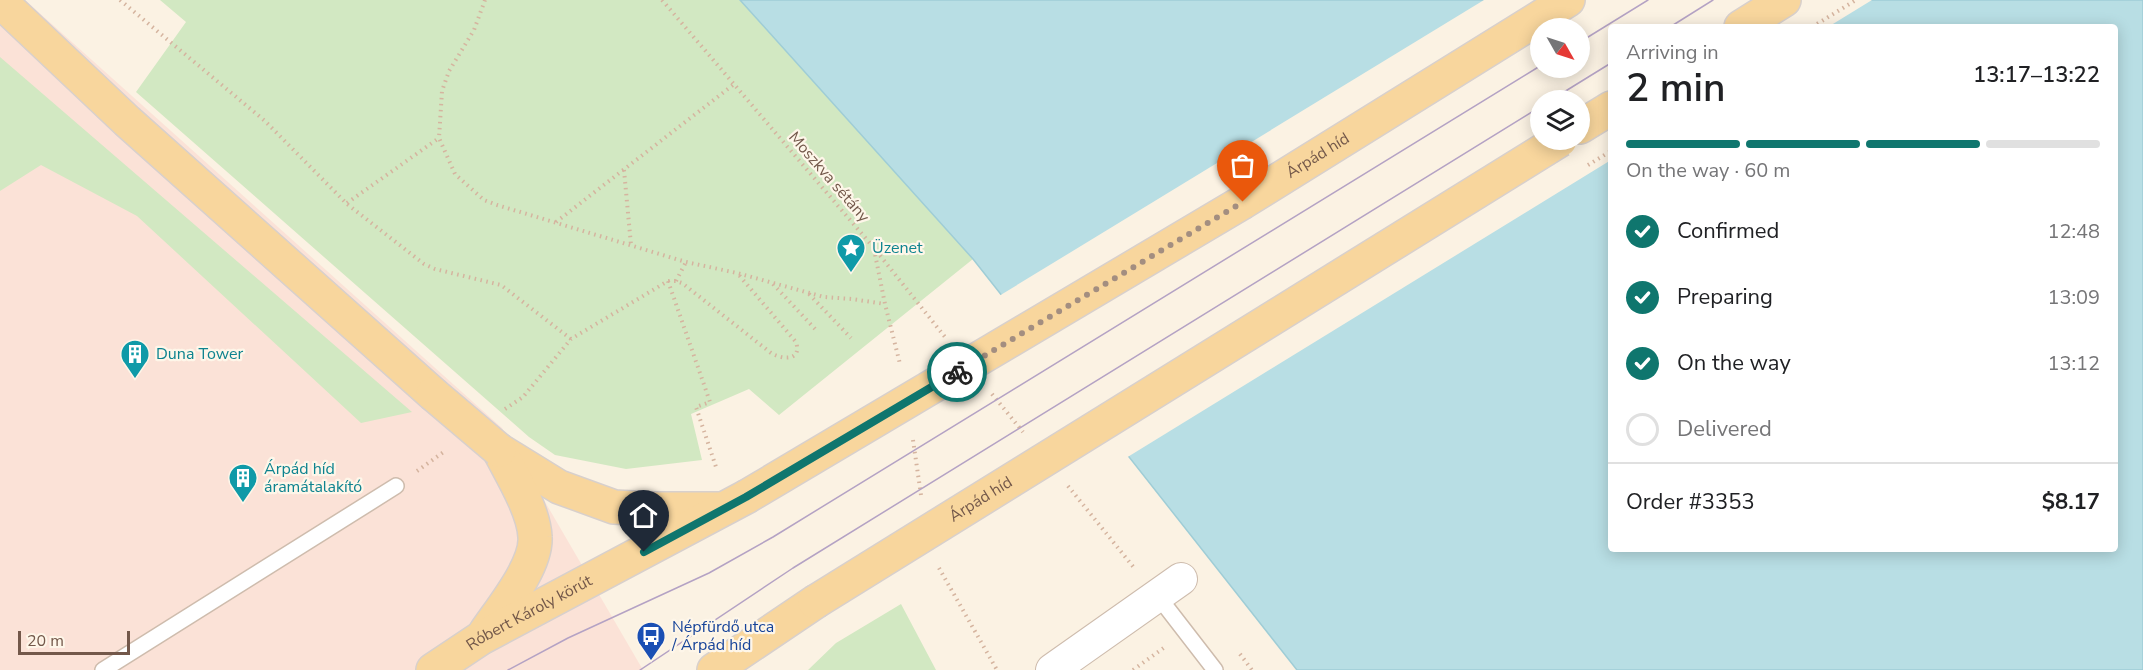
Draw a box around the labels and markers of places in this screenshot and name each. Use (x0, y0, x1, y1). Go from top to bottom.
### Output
pin (1217, 140, 1268, 202)
place icon: Üzenet (835, 232, 867, 274)
place label: Üzenet (872, 237, 923, 259)
building icon: Duna Tower (119, 338, 151, 380)
place label: Duna Tower (156, 343, 244, 365)
place label: Árpád híd áramátalakító (264, 458, 362, 498)
building icon: Árpád híd áramátalakító (227, 462, 259, 504)
pin (618, 490, 669, 552)
place label: Népfürdő utca / Árpád híd (671, 616, 774, 656)
bus stop icon: Népfürdő utca / Árpád híd (635, 620, 667, 662)

